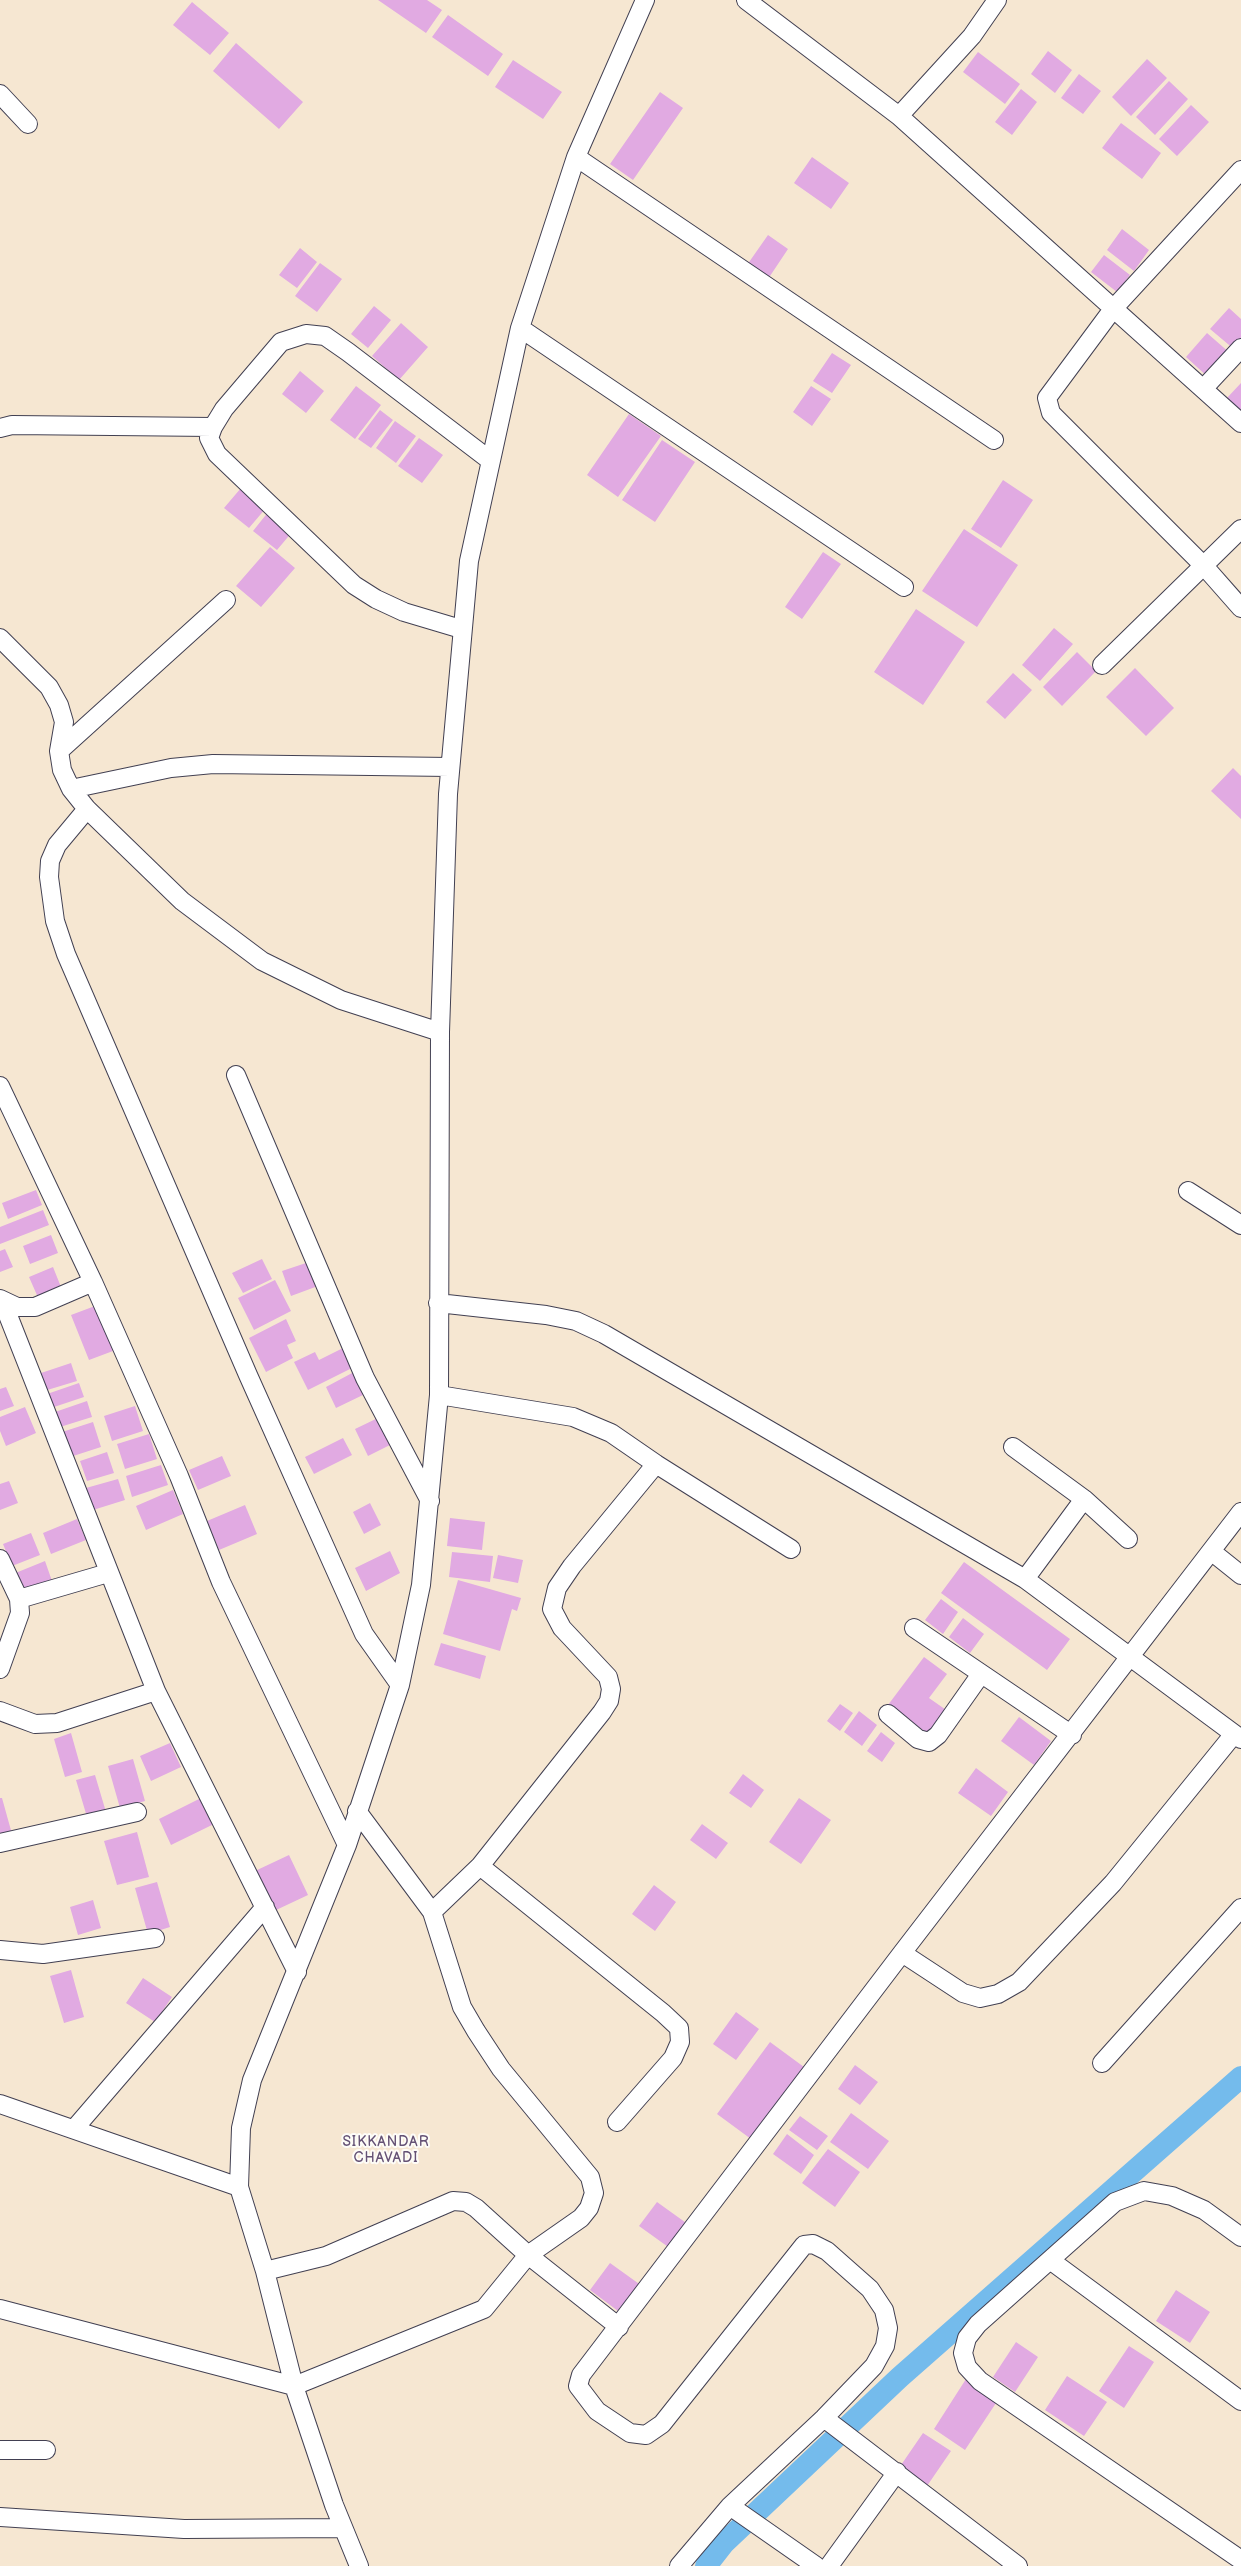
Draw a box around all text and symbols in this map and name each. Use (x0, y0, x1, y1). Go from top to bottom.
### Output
district label: SIKKANDAR CHAVADI (341, 2134, 431, 2166)

